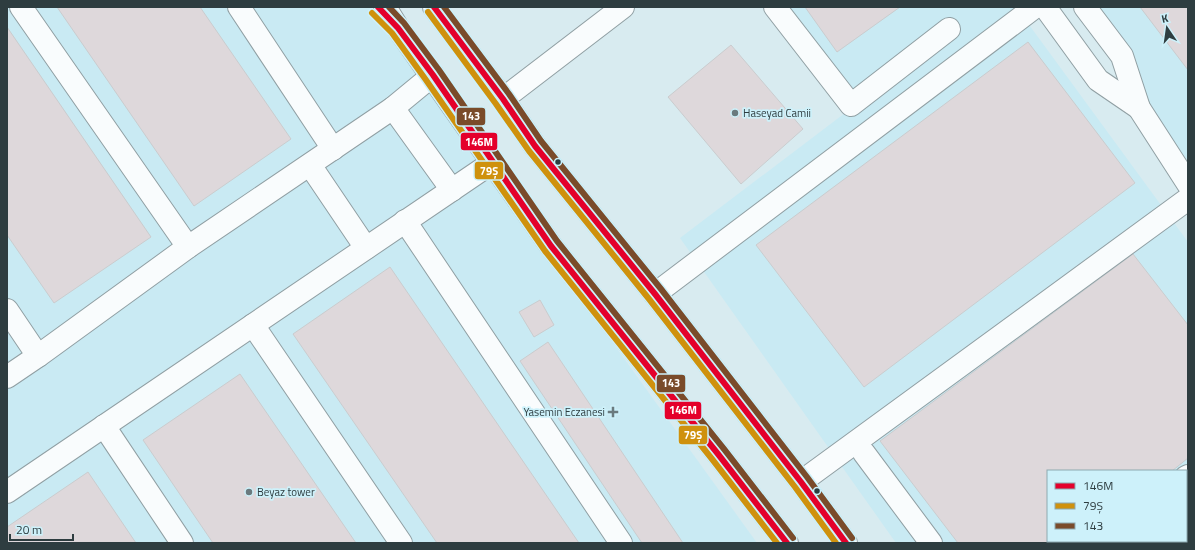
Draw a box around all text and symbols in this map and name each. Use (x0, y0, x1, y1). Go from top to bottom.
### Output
north arrow (1147, 8, 1187, 48)
text: K (1160, 10, 1170, 27)
place label: Haseyad Camii (743, 105, 811, 121)
line badge: 143 (456, 107, 486, 126)
text: 143 (462, 108, 480, 124)
marker: Haseyad Camii (730, 108, 740, 118)
line badge: 146M (460, 132, 498, 151)
text: 146M (465, 134, 493, 150)
unlabelled marker (553, 157, 563, 167)
line badge: 79Ş (474, 161, 504, 180)
text: 79Ş (480, 163, 498, 179)
line badge: 143 (656, 374, 686, 393)
text: 143 (662, 375, 680, 391)
line badge: 146M (664, 401, 702, 420)
text: 146M (669, 402, 697, 418)
place label: Yasemin Eczanesi (523, 404, 605, 420)
marker: Yasemin Eczanesi (608, 407, 618, 417)
line badge: 79Ş (678, 425, 708, 445)
text: 79Ş (684, 427, 702, 443)
legend (1047, 470, 1187, 542)
text: 146M (1083, 476, 1113, 495)
place label: Beyaz tower (257, 484, 315, 500)
unlabelled marker (812, 486, 822, 496)
marker: Beyaz tower (244, 487, 254, 497)
text: 79Ş (1083, 496, 1103, 515)
scale bar (10, 516, 73, 542)
text: 143 (1083, 516, 1103, 535)
text: 20 m (16, 520, 42, 539)

